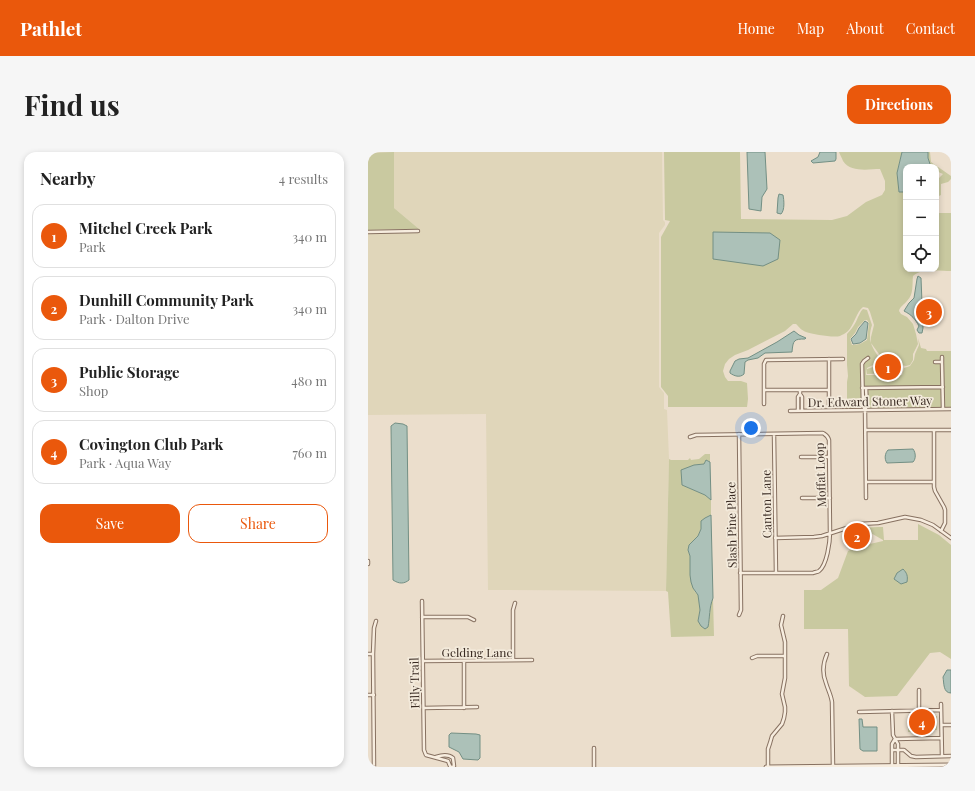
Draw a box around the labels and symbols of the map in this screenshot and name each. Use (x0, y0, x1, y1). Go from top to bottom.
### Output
pin: 3 (916, 297, 942, 327)
pin: 1 (875, 352, 901, 382)
street label: Dr. Edward Stoner Way (808, 392, 932, 410)
your location (741, 418, 761, 438)
street label: Moffat Loop (811, 442, 829, 508)
street label: Canton Lane (757, 470, 775, 538)
street label: Slash Pine Place (722, 482, 740, 568)
pin: 2 (844, 521, 870, 551)
street label: Gelding Lane (442, 644, 512, 660)
street label: Filly Trail (406, 657, 422, 709)
pin: 4 (909, 707, 935, 737)

